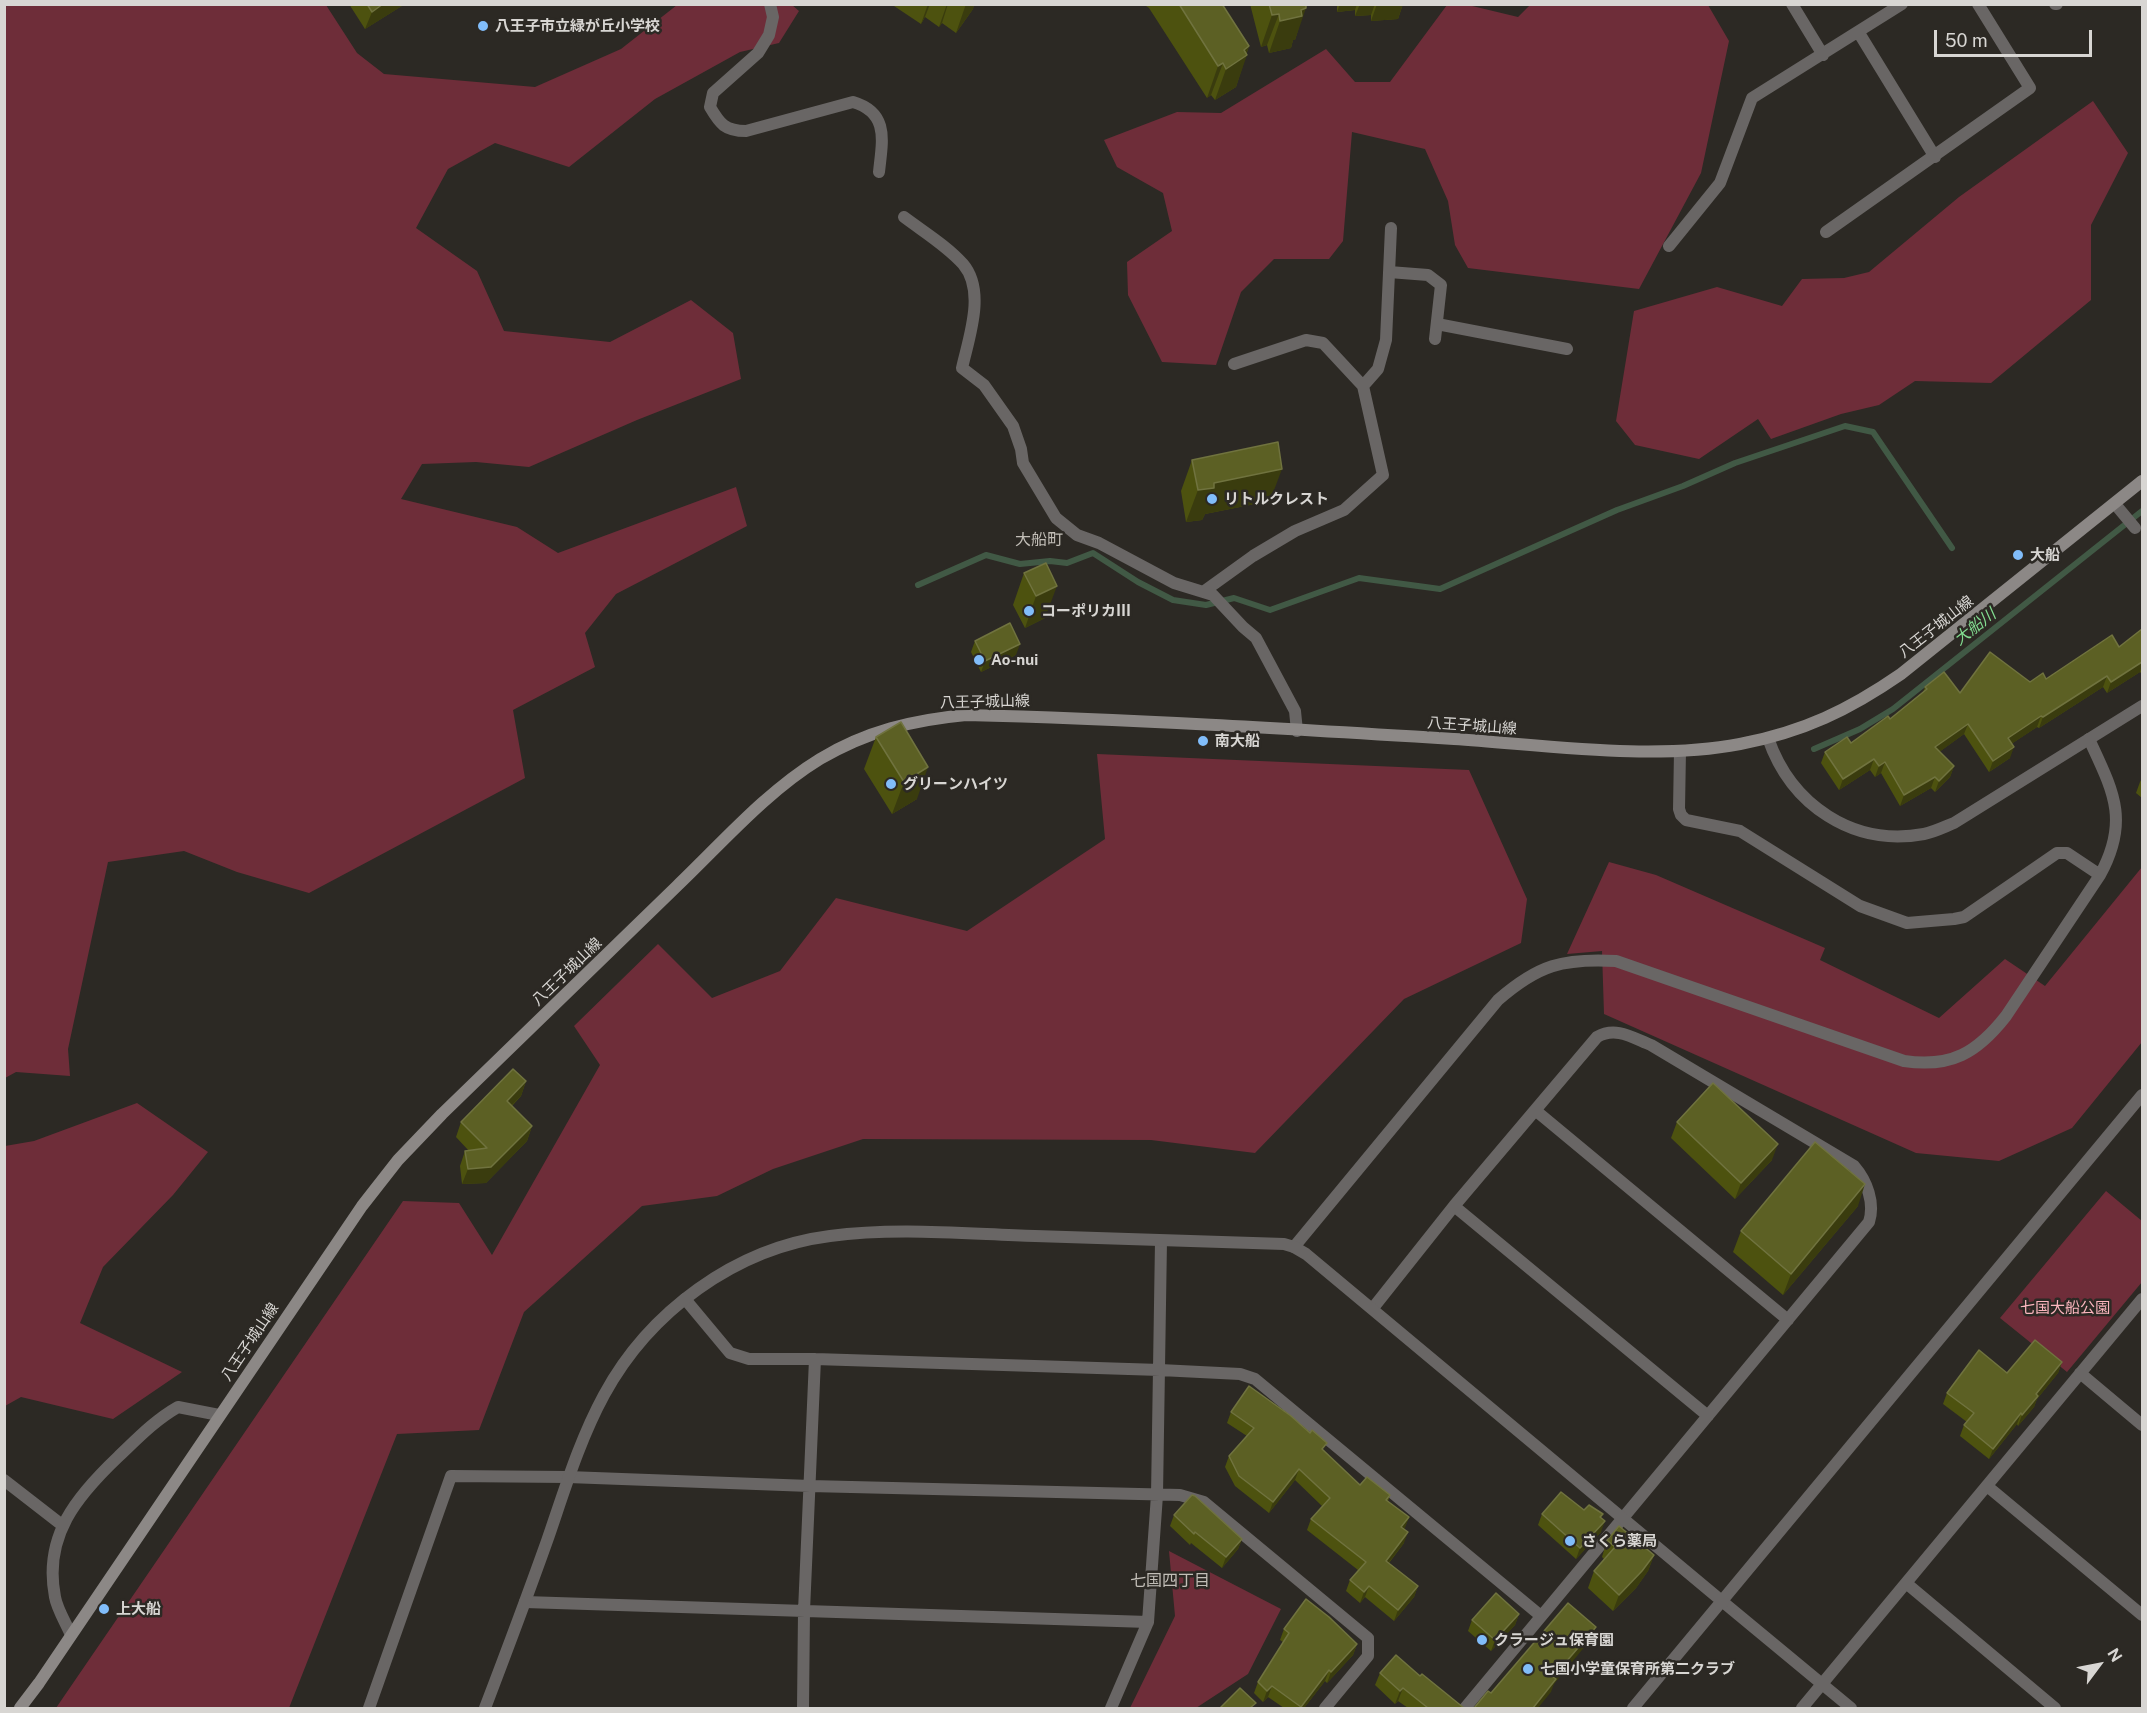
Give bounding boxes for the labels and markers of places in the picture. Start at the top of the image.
place label: 八王子市立緑が丘小学校 [495,17,660,35]
marker: 八王子市立緑が丘小学校 [476,19,490,33]
place label: リトルクレスト [1224,490,1329,508]
marker: リトルクレスト [1205,492,1219,506]
place label: 大船 [2030,546,2060,564]
marker: 大船 [2011,548,2025,562]
place label: コーポリカⅢ [1041,602,1131,620]
marker: コーポリカⅢ [1022,604,1036,618]
place label: Ao-nui [991,651,1038,669]
marker: Ao-nui [972,653,986,667]
place label: 南大船 [1215,732,1260,750]
marker: 南大船 [1196,734,1210,748]
place label: グリーンハイツ [903,775,1008,793]
marker: グリーンハイツ [884,777,898,791]
place label: さくら薬局 [1582,1532,1657,1550]
marker: さくら薬局 [1563,1534,1577,1548]
place label: 上大船 [116,1600,161,1618]
marker: 上大船 [97,1602,111,1616]
place label: クラージュ保育園 [1494,1631,1614,1649]
marker: クラージュ保育園 [1475,1633,1489,1647]
place label: 七国小学童保育所第二クラブ [1540,1660,1735,1678]
marker: 七国小学童保育所第二クラブ [1521,1662,1535,1676]

